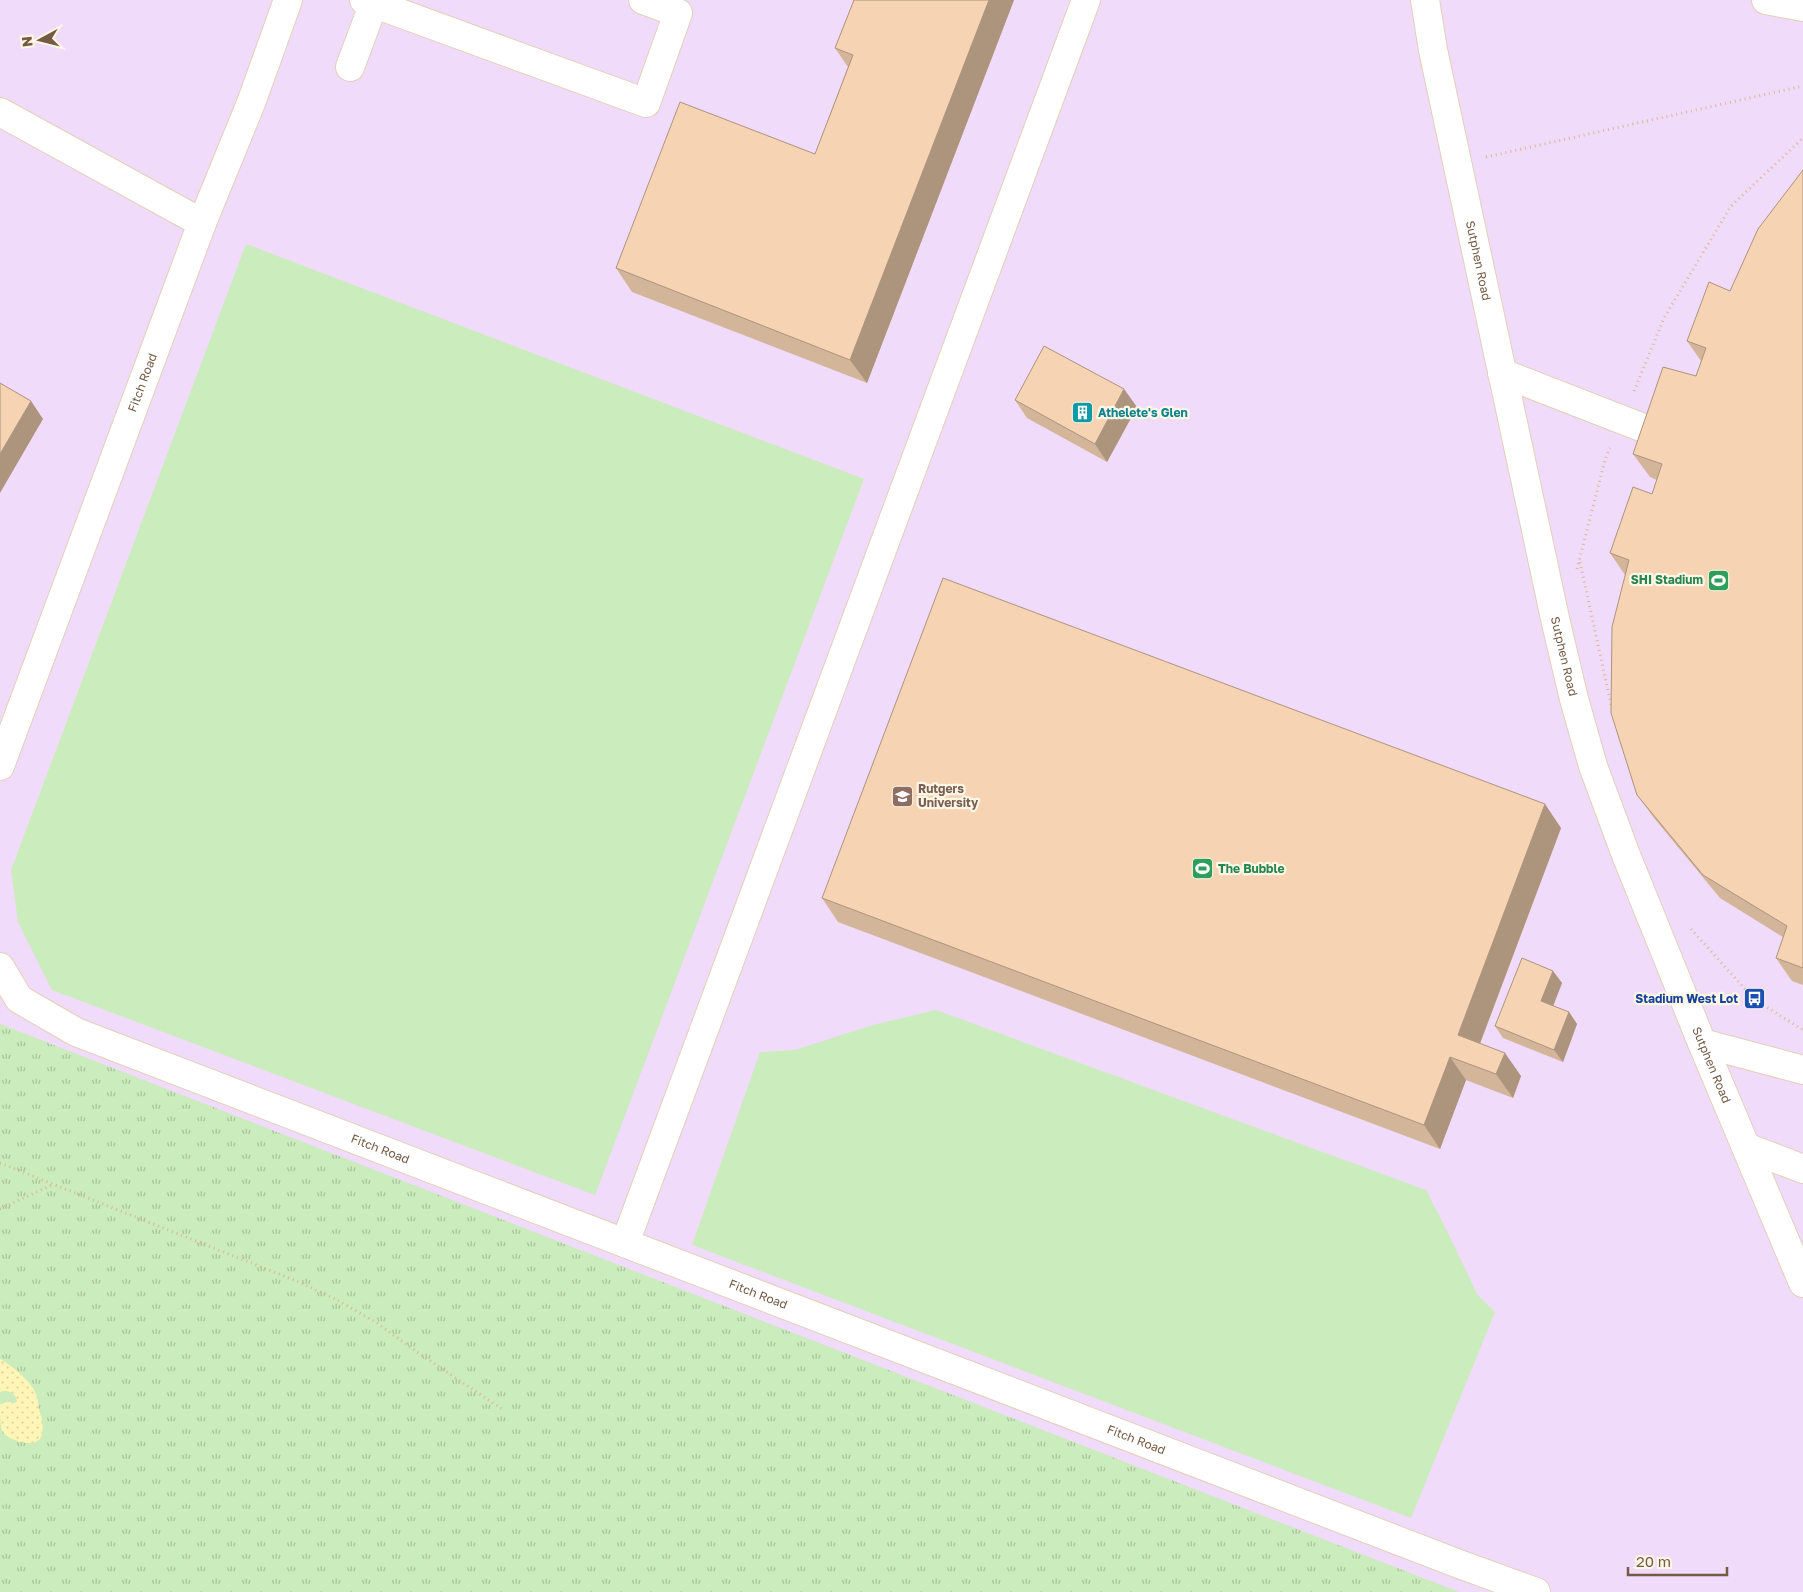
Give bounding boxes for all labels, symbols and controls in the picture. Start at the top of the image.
north arrow [15,15,65,65]
text: N [18,35,36,48]
street label: Sutphen Road [1463,219,1495,302]
street label: Fitch Road [124,351,160,414]
building icon: Athelete's Glen [1070,401,1094,425]
place label: Athelete's Glen [1098,405,1188,420]
sports icon: SHI Stadium [1707,568,1731,592]
place label: SHI Stadium [1631,572,1703,587]
street label: Sutphen Road [1548,615,1581,698]
place label: Rutgers University [918,781,979,810]
school or university icon: Rutgers University [890,784,914,808]
sports icon: The Bubble [1190,857,1214,881]
place label: The Bubble [1218,861,1285,876]
bus stop icon: Stadium West Lot [1742,987,1766,1011]
place label: Stadium West Lot [1635,991,1738,1006]
street label: Sutphen Road [1689,1024,1734,1105]
street label: Fitch Road [349,1130,412,1167]
street label: Fitch Road [727,1276,790,1312]
street label: Fitch Road [1105,1421,1168,1457]
scale bar [1628,1544,1727,1576]
text: 20 m [1636,1552,1671,1570]

